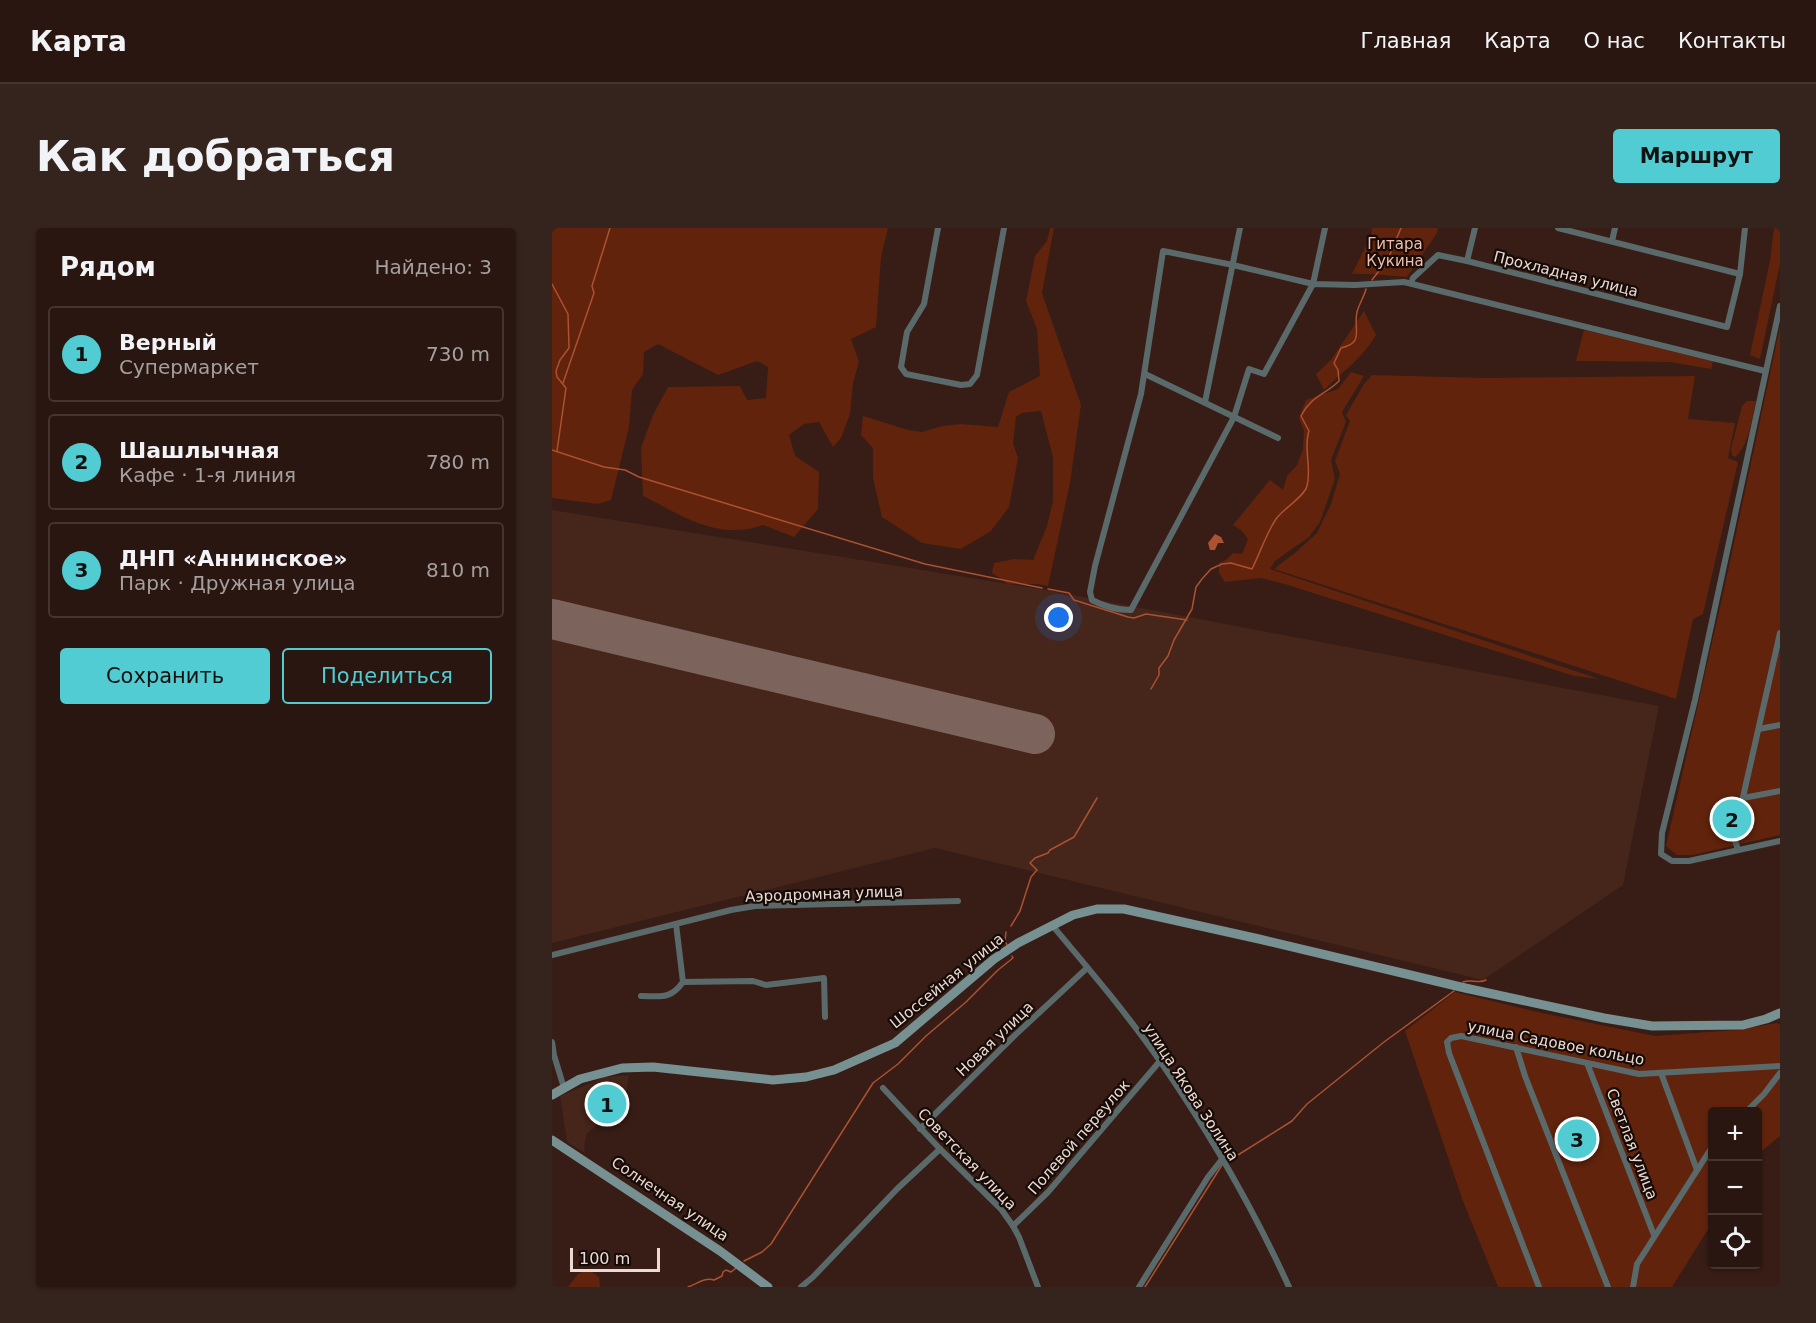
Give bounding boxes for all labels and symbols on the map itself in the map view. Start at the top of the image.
park label: Гитара Кукина [1366,235,1424,270]
street label: Прохладная улица [1492,247,1640,301]
your location [1044,603,1073,632]
pin: 2 [1712,796,1752,842]
street label: Аэродромная улица [745,882,903,906]
street label: Шоссейная улица [887,930,1007,1032]
street label: Новая улица [953,998,1037,1080]
street label: улица Садовое кольцо [1466,1017,1646,1069]
street label: улица Якова Золина [1140,1020,1242,1164]
street label: Полевой переулок [1024,1076,1134,1198]
pin: 1 [588,1082,626,1126]
street label: Светлая улица [1603,1086,1661,1202]
street label: Советская улица [914,1104,1020,1214]
pin: 3 [1558,1116,1596,1162]
street label: Солнечная улица [608,1153,732,1245]
scale bar [570,1245,660,1272]

